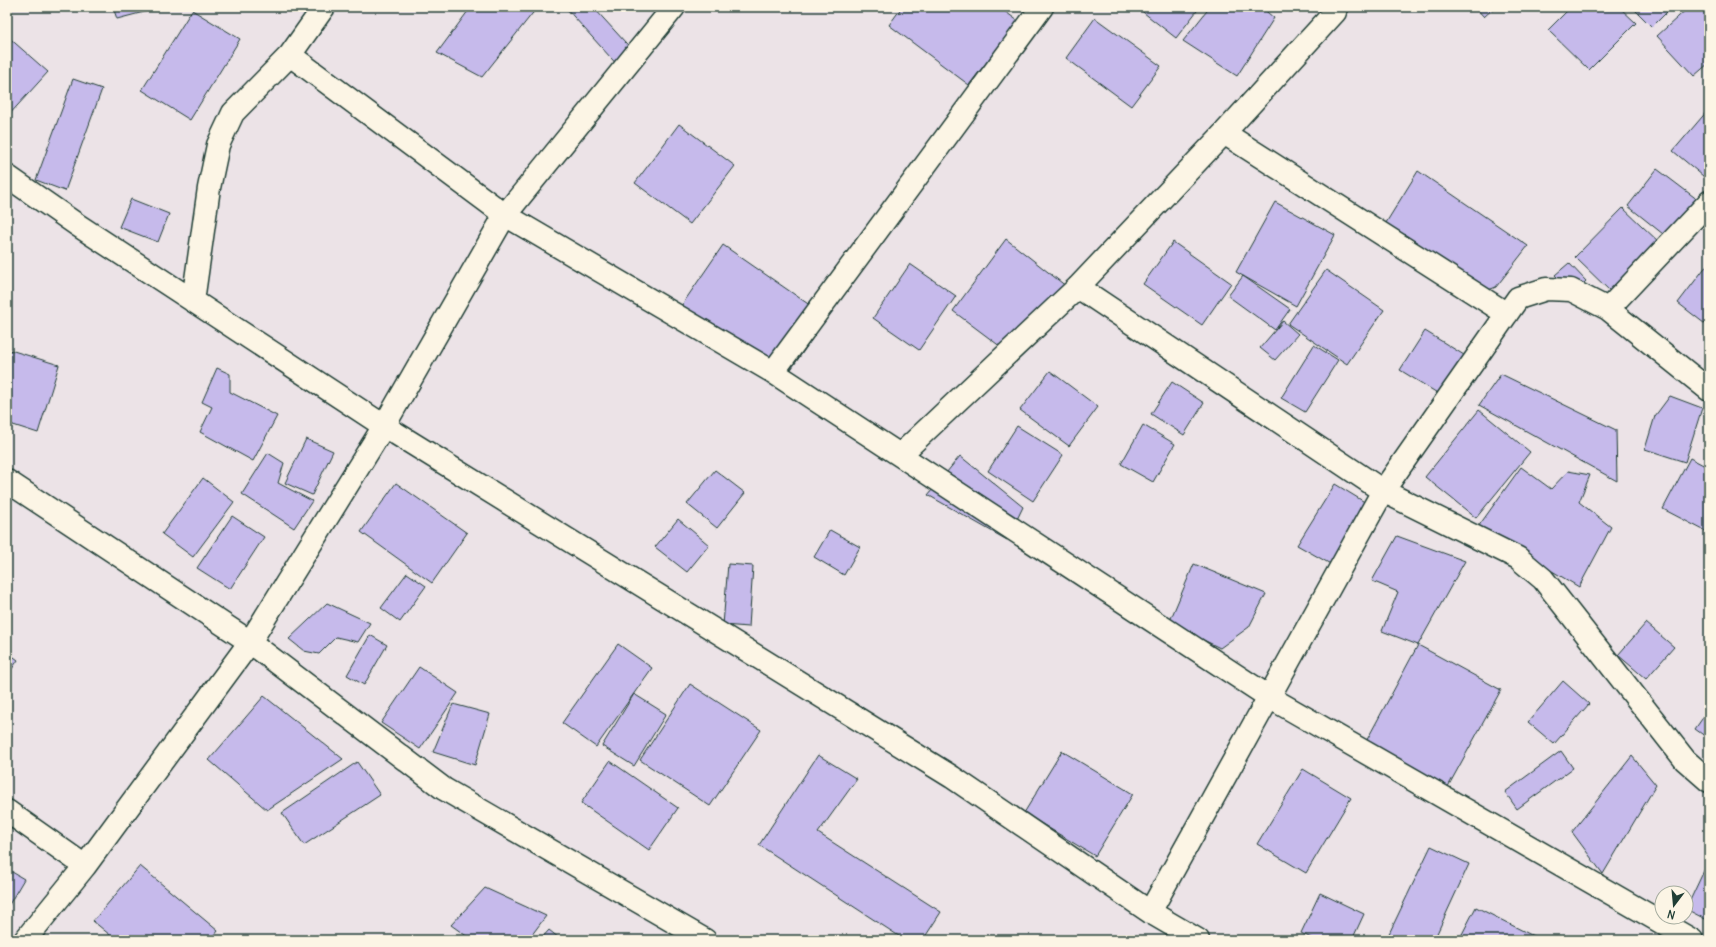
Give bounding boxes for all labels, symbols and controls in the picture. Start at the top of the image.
north arrow [1654,885,1694,925]
text: N [1666,907,1677,922]

